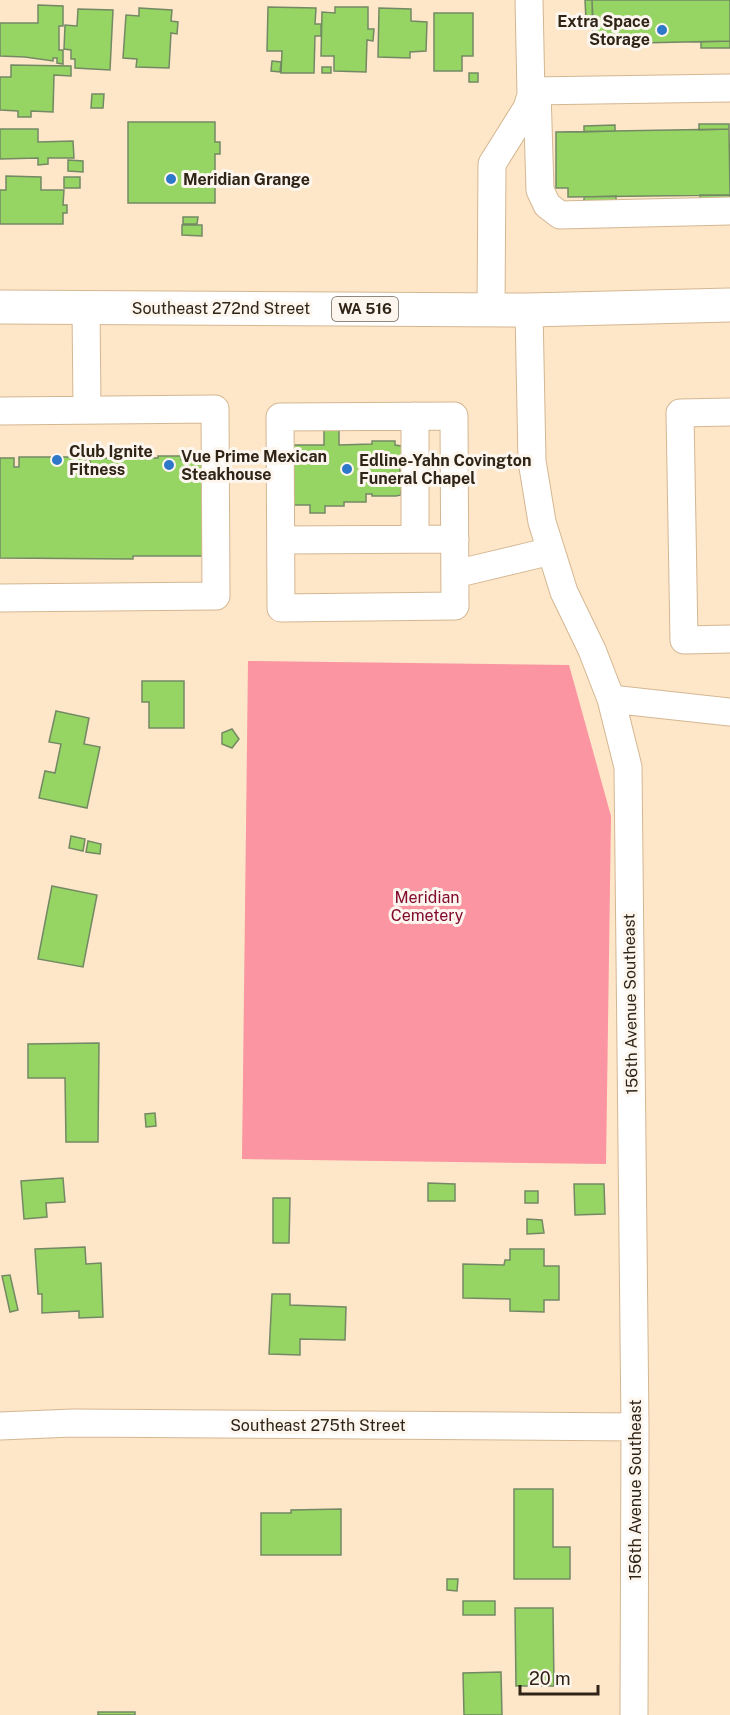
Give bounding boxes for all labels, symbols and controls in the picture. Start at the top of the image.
place label: Extra Space Storage [557,12,650,49]
marker: Extra Space Storage [655,23,669,37]
place label: Meridian Grange [183,170,310,189]
marker: Meridian Grange [164,172,178,186]
road number: WA 516 [332,297,398,321]
street label: Southeast 272nd Street [132,299,310,318]
place label: Club Ignite Fitness [69,442,153,479]
place label: Vue Prime Mexican Steakhouse [181,447,327,484]
place label: Edline-Yahn Covington Funeral Chapel [359,451,531,488]
marker: Club Ignite Fitness [50,453,64,467]
marker: Vue Prime Mexican Steakhouse [162,458,176,472]
marker: Edline-Yahn Covington Funeral Chapel [340,462,354,476]
park label: Meridian Cemetery [391,888,464,925]
street label: 156th Avenue Southeast [619,913,642,1095]
street label: 156th Avenue Southeast [626,1399,645,1581]
street label: Southeast 275th Street [230,1416,406,1435]
scale bar [520,1658,598,1696]
text: 20 m [529,1668,571,1689]

